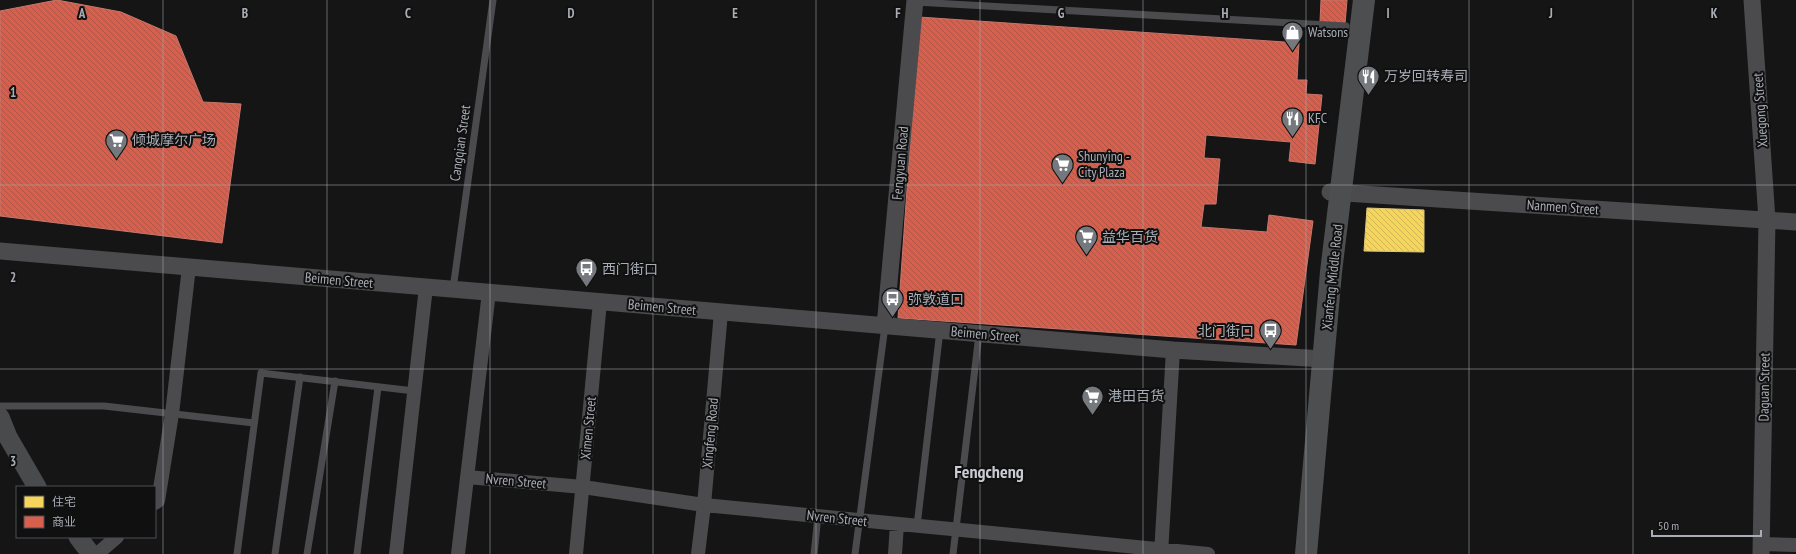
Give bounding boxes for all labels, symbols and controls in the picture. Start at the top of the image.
text: A [78,5,86,22]
text: B [242,5,248,22]
text: C [405,5,411,22]
text: D [568,5,575,22]
text: E [732,5,738,22]
text: F [895,5,901,22]
text: G [1058,5,1065,22]
text: H [1222,5,1229,22]
text: I [1386,5,1390,22]
text: J [1548,5,1553,22]
text: K [1711,5,1718,22]
shop icon: Watsons [1280,19,1306,52]
place label: Watsons [1308,23,1348,41]
restaurant icon: 万岁回转寿司 [1356,63,1382,96]
place label: 万岁回转寿司 [1384,67,1468,85]
street label: Xuegong Street [1748,72,1772,148]
text: 1 [10,84,16,101]
street label: Cangqian Street [446,104,474,182]
restaurant icon: KFC [1279,105,1305,138]
place label: KFC [1308,109,1328,127]
street label: Fengyuan Road [888,126,912,200]
supermarket icon: 倾城摩尔广场 [104,127,130,160]
place label: 倾城摩尔广场 [132,131,216,149]
place label: Shunying - City Plaza [1078,147,1130,181]
supermarket icon: Shunying - City Plaza [1050,151,1076,184]
street label: Nanmen Street [1526,196,1600,219]
street label: Xianfeng Middle Road [1317,223,1347,331]
supermarket icon: 益华百货 [1074,224,1100,257]
place label: 益华百货 [1102,228,1158,246]
bus stop icon: 西门街口 [574,256,600,289]
place label: 西门街口 [602,260,658,278]
street label: Beimen Street [304,268,374,292]
text: 2 [10,269,16,286]
bus stop icon: 弥敦道口 [880,286,906,319]
place label: 弥敦道口 [908,290,964,308]
street label: Beimen Street [627,295,697,319]
bus stop icon: 北门街口 [1257,318,1283,351]
street label: Beimen Street [950,322,1020,346]
place label: 北门街口 [1198,322,1254,340]
street label: Daguan Street [1754,352,1774,422]
supermarket icon: 港田百货 [1080,383,1106,416]
place label: 港田百货 [1108,387,1164,405]
street label: Ximen Street [576,396,600,460]
street label: Xingfeng Road [698,397,722,469]
text: 3 [10,453,16,470]
district label: Fengcheng [954,460,1024,483]
street label: Nvren Street [485,469,547,493]
legend [16,486,156,538]
text: 住宅 [52,494,76,509]
street label: Nvren Street [806,506,868,530]
scale bar [1652,512,1761,538]
text: 商业 [52,514,76,529]
text: 50 m [1658,518,1679,533]

